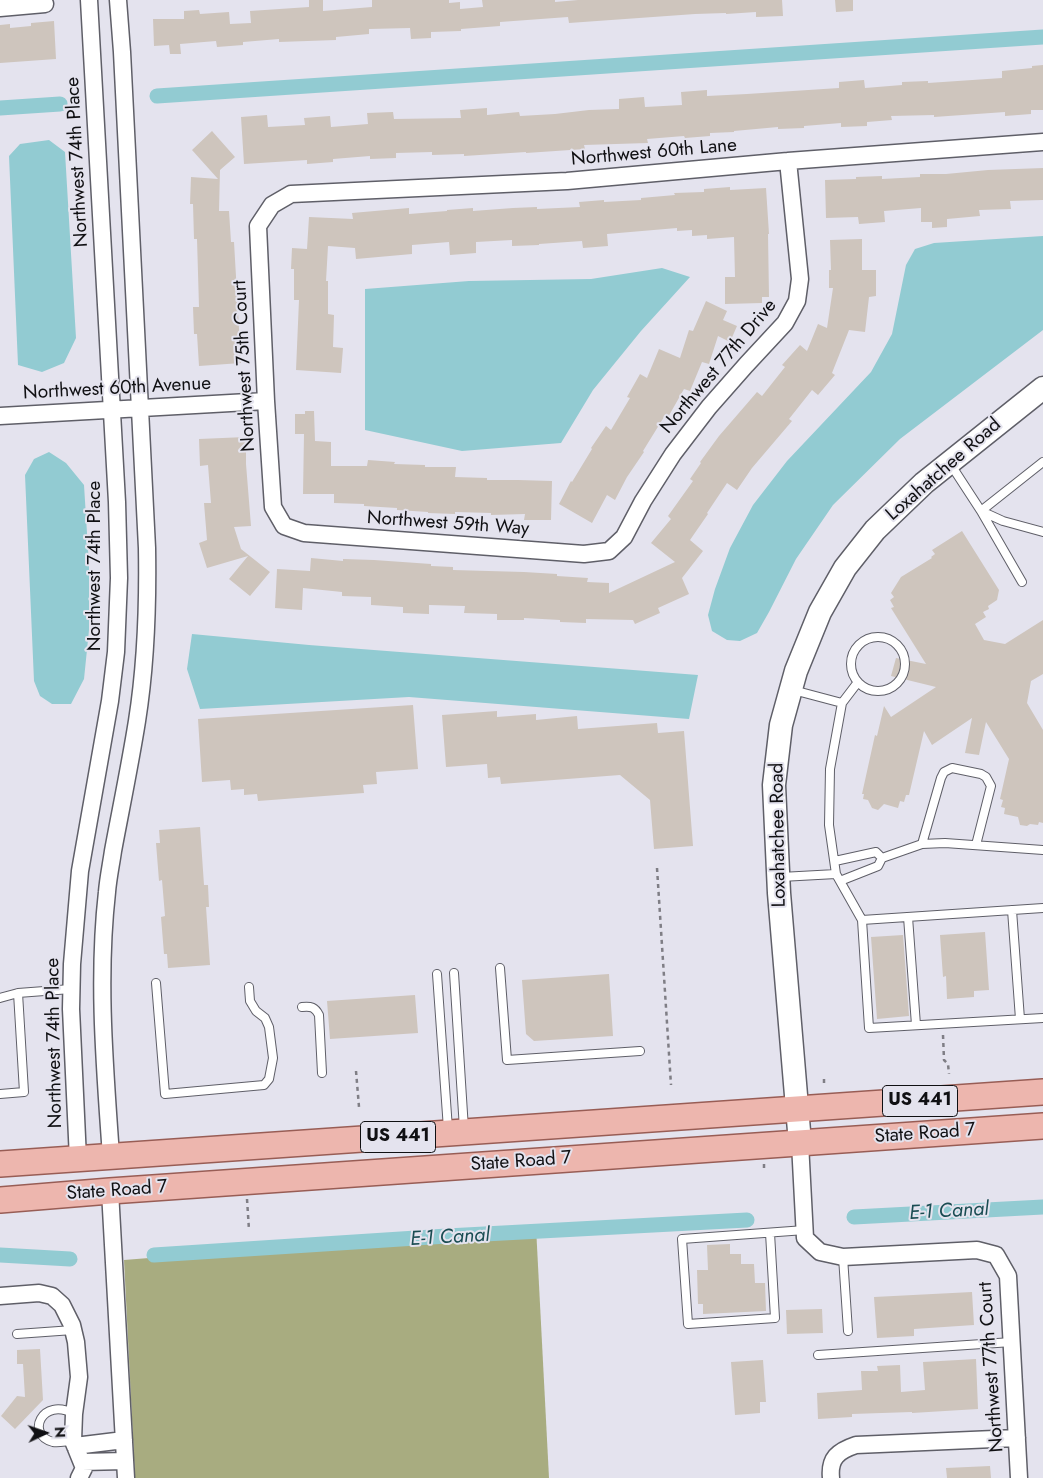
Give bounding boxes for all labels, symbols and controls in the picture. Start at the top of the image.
street label: Northwest 74th Place [62,76,94,248]
street label: Northwest 60th Lane [570,134,738,172]
street label: Northwest 75th Court [229,280,261,452]
street label: Northwest 77th Drive [656,295,782,439]
street label: Northwest 60th Avenue [22,373,212,405]
street label: Loxahatchee Road [882,414,1006,526]
street label: Northwest 74th Place [84,481,106,651]
street label: Northwest 59th Way [366,507,530,541]
street label: Loxahatchee Road [766,762,792,908]
street label: Northwest 74th Place [42,958,68,1128]
road number: US 441 [882,1086,958,1116]
street label: State Road 7 [874,1119,976,1149]
road number: US 441 [360,1122,436,1152]
street label: State Road 7 [470,1147,572,1177]
street label: State Road 7 [66,1176,168,1206]
water label: E-1 Canal [909,1198,989,1226]
water label: E-1 Canal [410,1224,490,1252]
street label: Northwest 77th Court [975,1281,1009,1453]
north arrow [20,1408,70,1458]
text: N [50,1426,70,1438]

